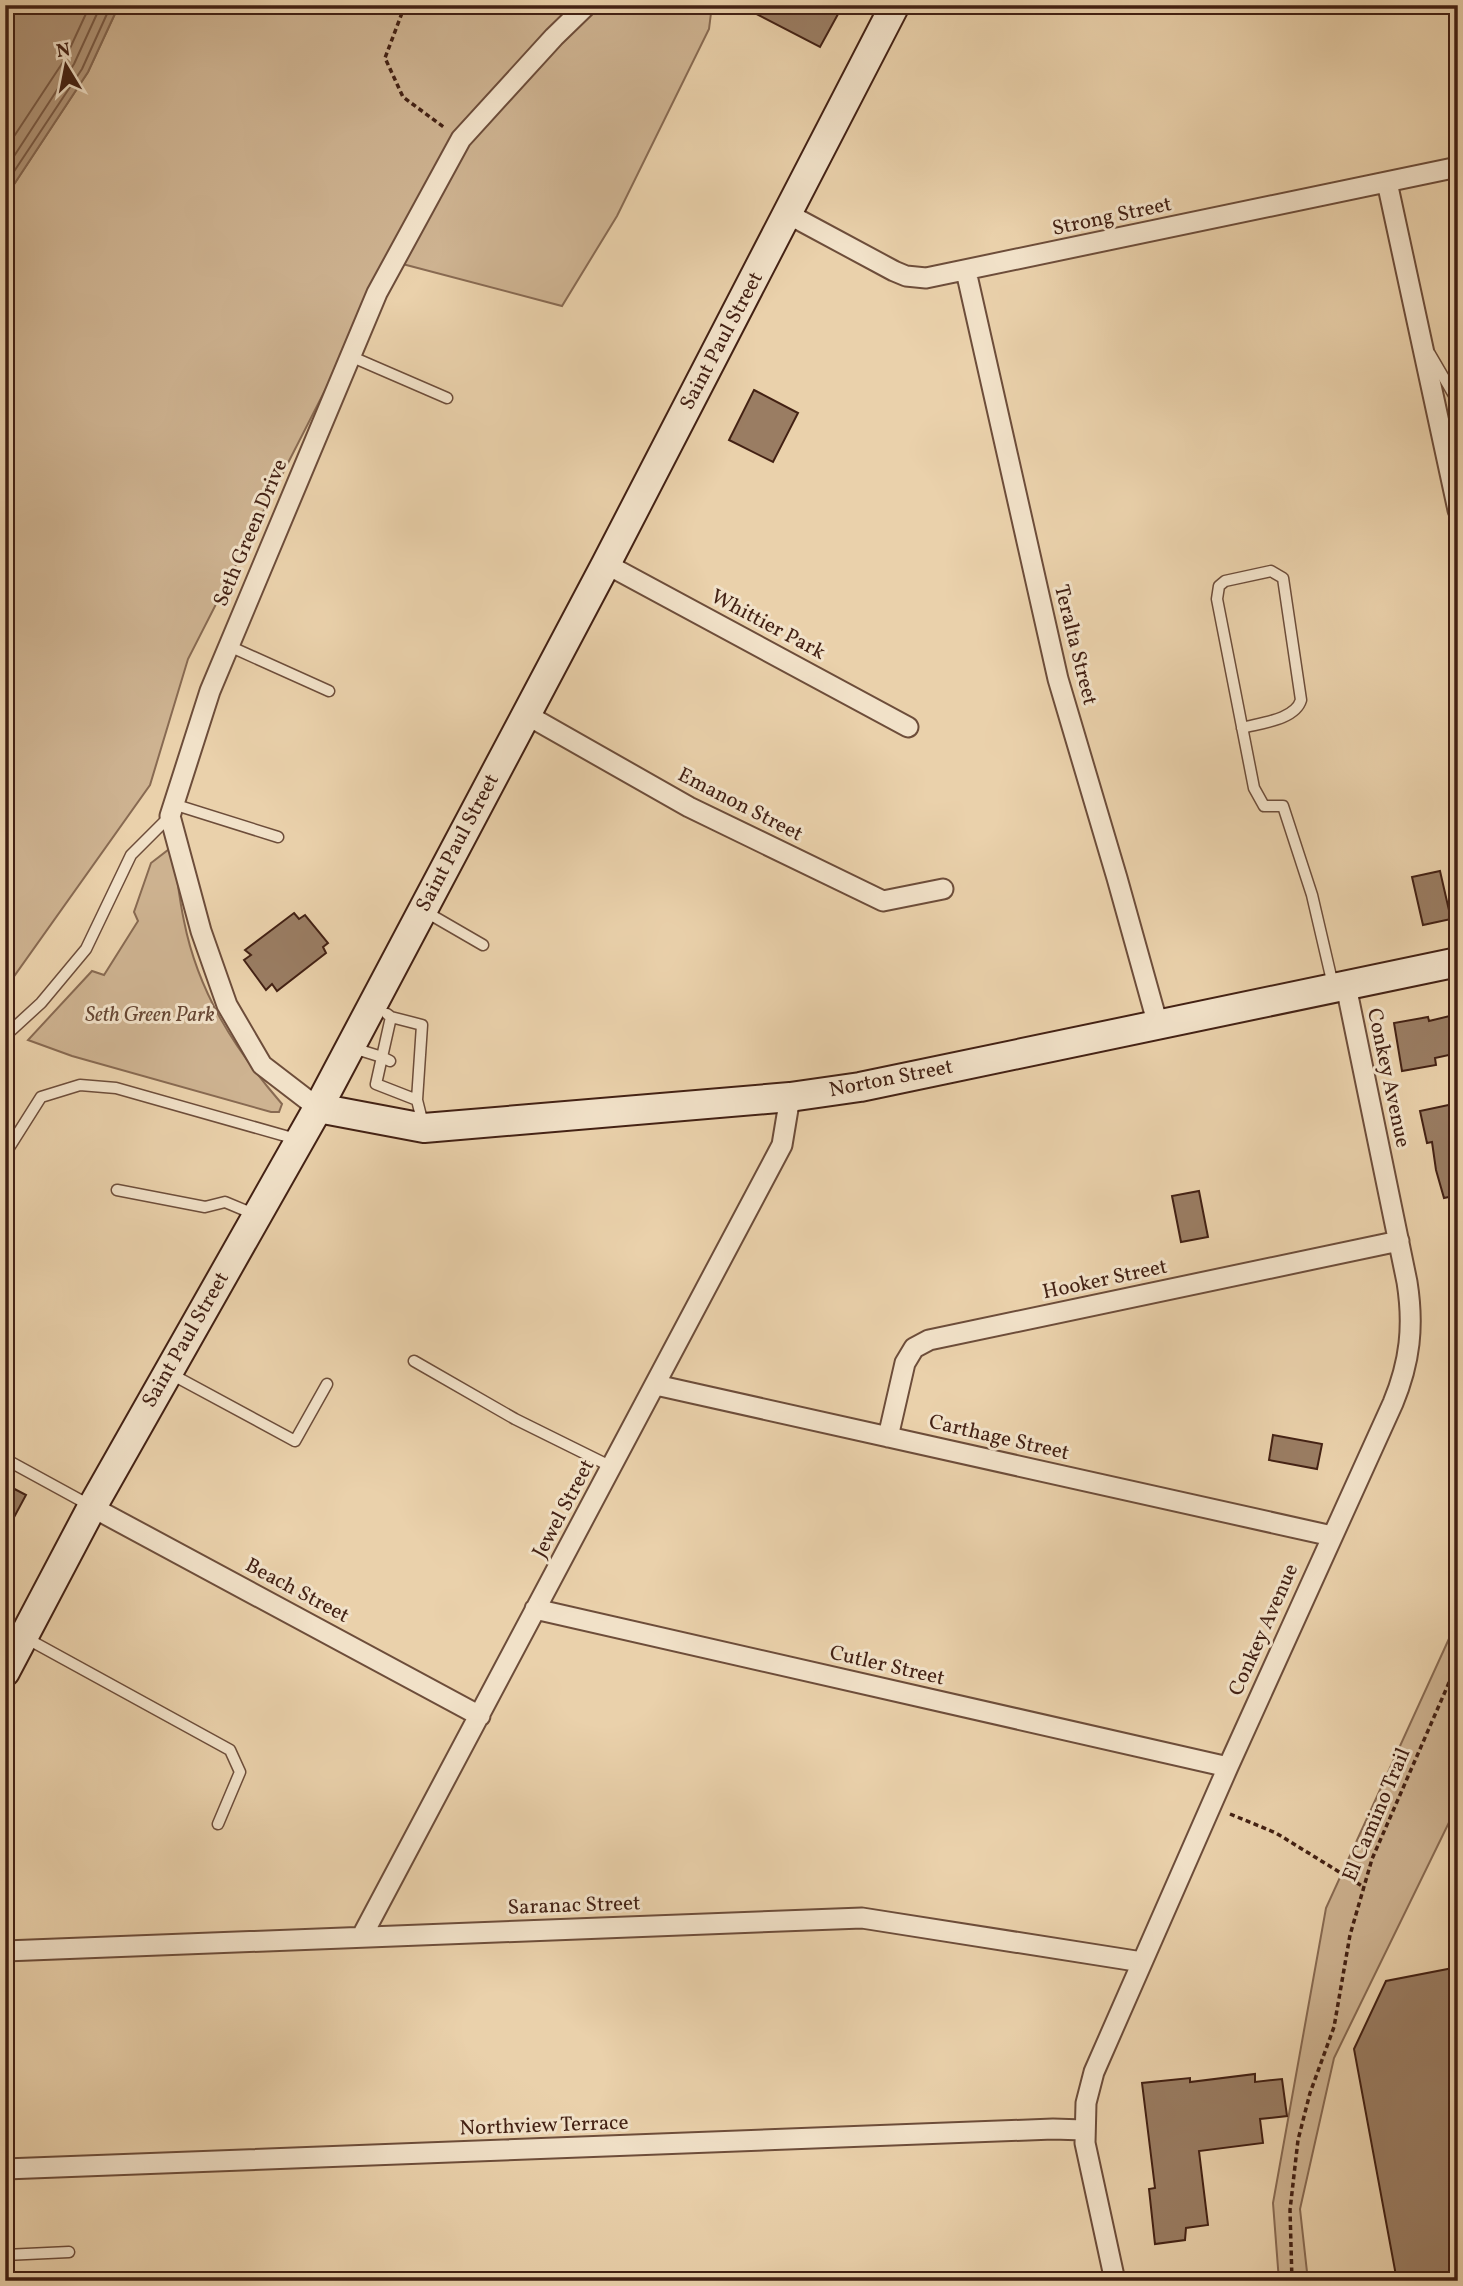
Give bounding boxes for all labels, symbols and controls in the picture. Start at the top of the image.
north arrow [32,32,102,102]
text: N [54,37,73,65]
street label: Strong Street [1050,190,1174,244]
street label: Saint Paul Street [673,267,771,415]
street label: Seth Green Drive [207,455,295,611]
street label: Teralta Street [1046,582,1104,708]
street label: Whittier Park [705,583,831,668]
street label: Emanon Street [672,761,808,849]
street label: Saint Paul Street [409,769,507,917]
park label: Seth Green Park [85,1001,215,1030]
street label: Conkey Avenue [1359,1006,1417,1150]
street label: Norton Street [827,1053,955,1105]
street label: Hooker Street [1040,1253,1170,1307]
street label: Saint Paul Street [135,1267,237,1413]
street label: Carthage Street [926,1408,1072,1468]
street label: Jewel Street [526,1454,602,1564]
street label: Beach Street [240,1551,354,1631]
street label: Conkey Avenue [1222,1559,1306,1701]
street label: Cutler Street [827,1639,947,1693]
street label: El Camino Trail [1336,1744,1418,1886]
street label: Saranac Street [507,1889,641,1923]
street label: Northview Terrace [459,2109,629,2143]

